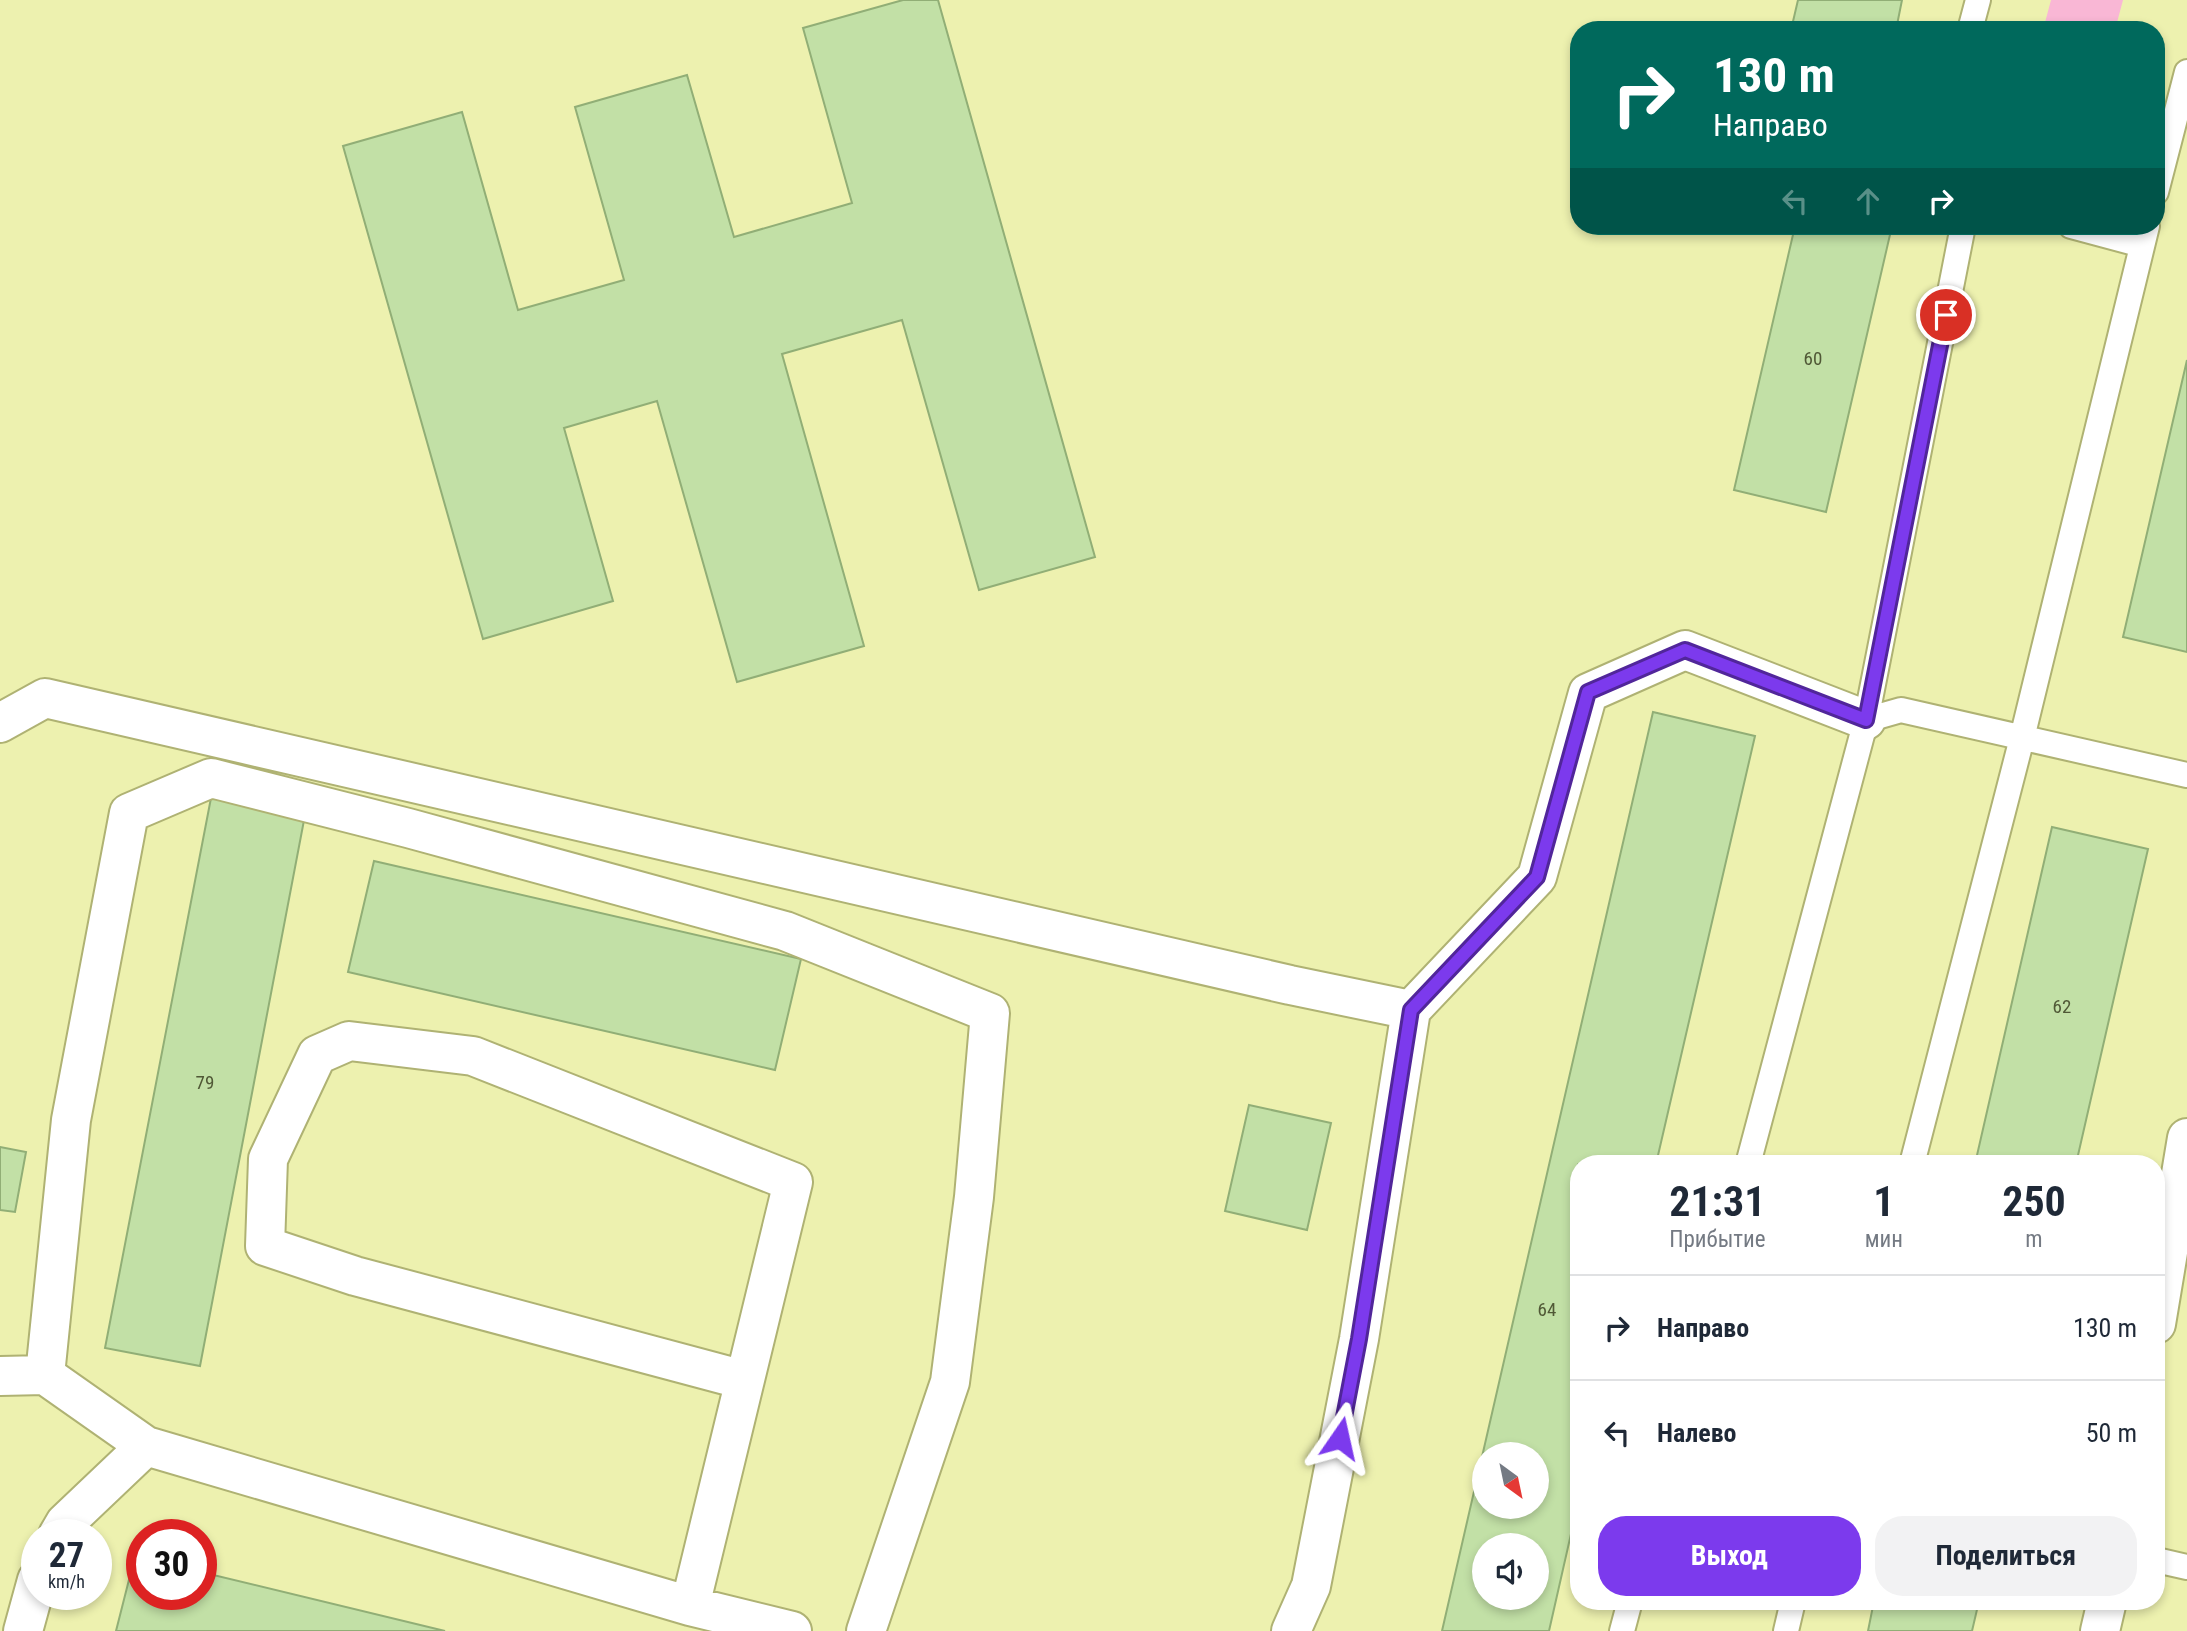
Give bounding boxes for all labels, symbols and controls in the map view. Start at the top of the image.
text: 130 m [1713,47,1835,104]
icon: right [1598,49,1689,140]
text: Направо [1713,106,1828,144]
icon: left [1776,182,1814,220]
icon: ahead [1849,182,1887,220]
icon: right [1922,182,1960,220]
pin [1916,285,1976,345]
icon: arrive [1927,296,1965,334]
house number: 60 [1804,347,1822,370]
house number: 62 [2053,995,2071,1018]
house number: 79 [196,1071,214,1094]
text: 21:31 [1669,1177,1766,1226]
text: 1 [1873,1177,1894,1226]
text: 250 [2002,1177,2066,1226]
text: Прибытие [1669,1226,1766,1253]
text: мин [1865,1226,1903,1253]
text: m [2025,1226,2043,1253]
house number: 64 [1538,1298,1556,1321]
icon: right [1598,1309,1636,1347]
text: Направо [1657,1313,1749,1343]
text: 130 m [2073,1313,2137,1343]
position arrow [1303,1401,1377,1475]
icon: left [1598,1414,1636,1452]
text: Налево [1657,1418,1737,1448]
text: 50 m [2086,1418,2137,1448]
north arrow [1472,1442,1549,1519]
map controls [1472,1442,1549,1610]
button: Выход [1598,1516,1861,1596]
button: Поделиться [1875,1516,2137,1596]
speed limit sign: 30 [126,1519,217,1610]
button: sound [1472,1533,1549,1610]
text: 27 [49,1535,84,1576]
text: km/h [48,1571,85,1592]

